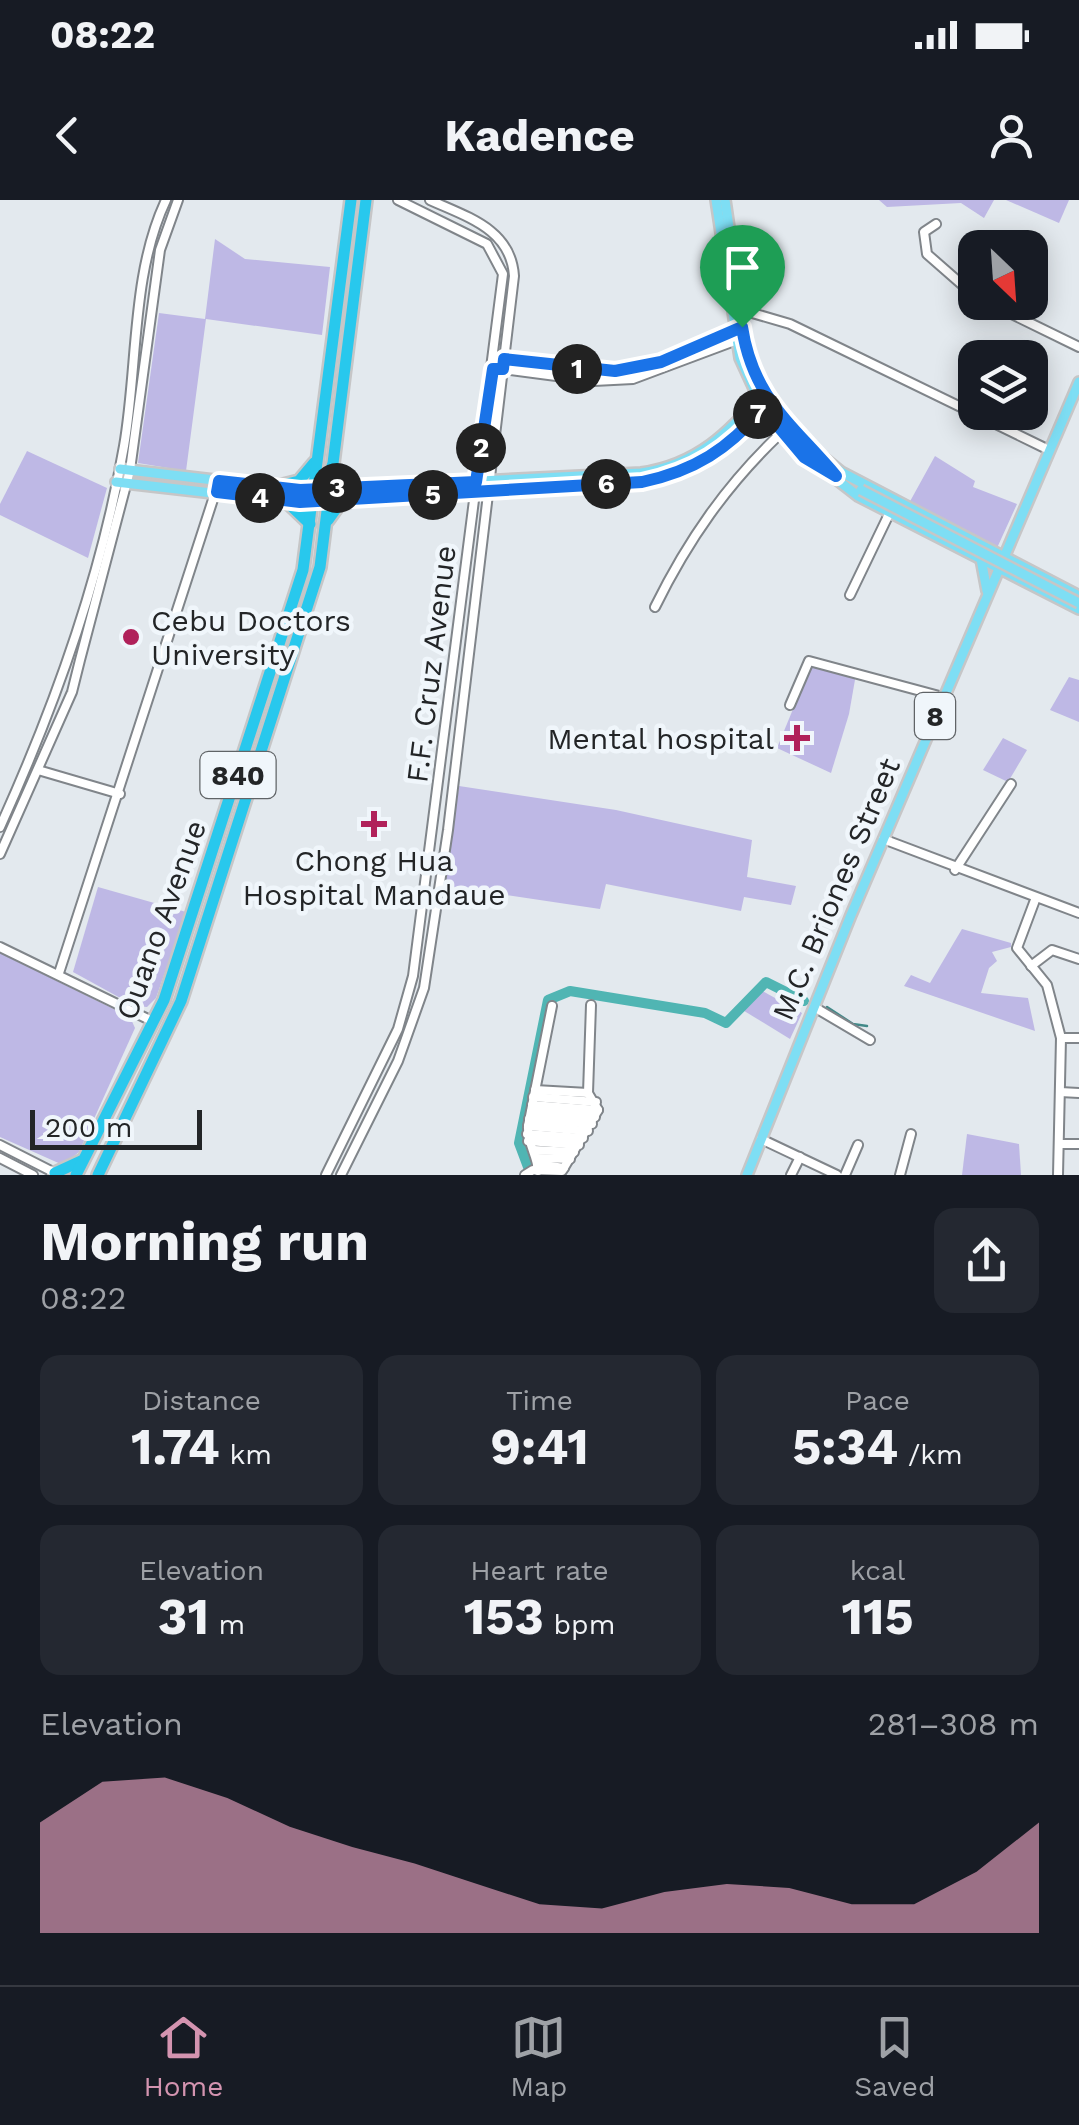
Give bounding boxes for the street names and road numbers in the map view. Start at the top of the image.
street label: F.F. Cruz Avenue [399,544,463,784]
road number: 8 [915,693,955,739]
road number: 840 [200,752,276,798]
street label: M.C. Briones Street [765,752,907,1025]
street label: Ouano Avenue [109,816,213,1024]

